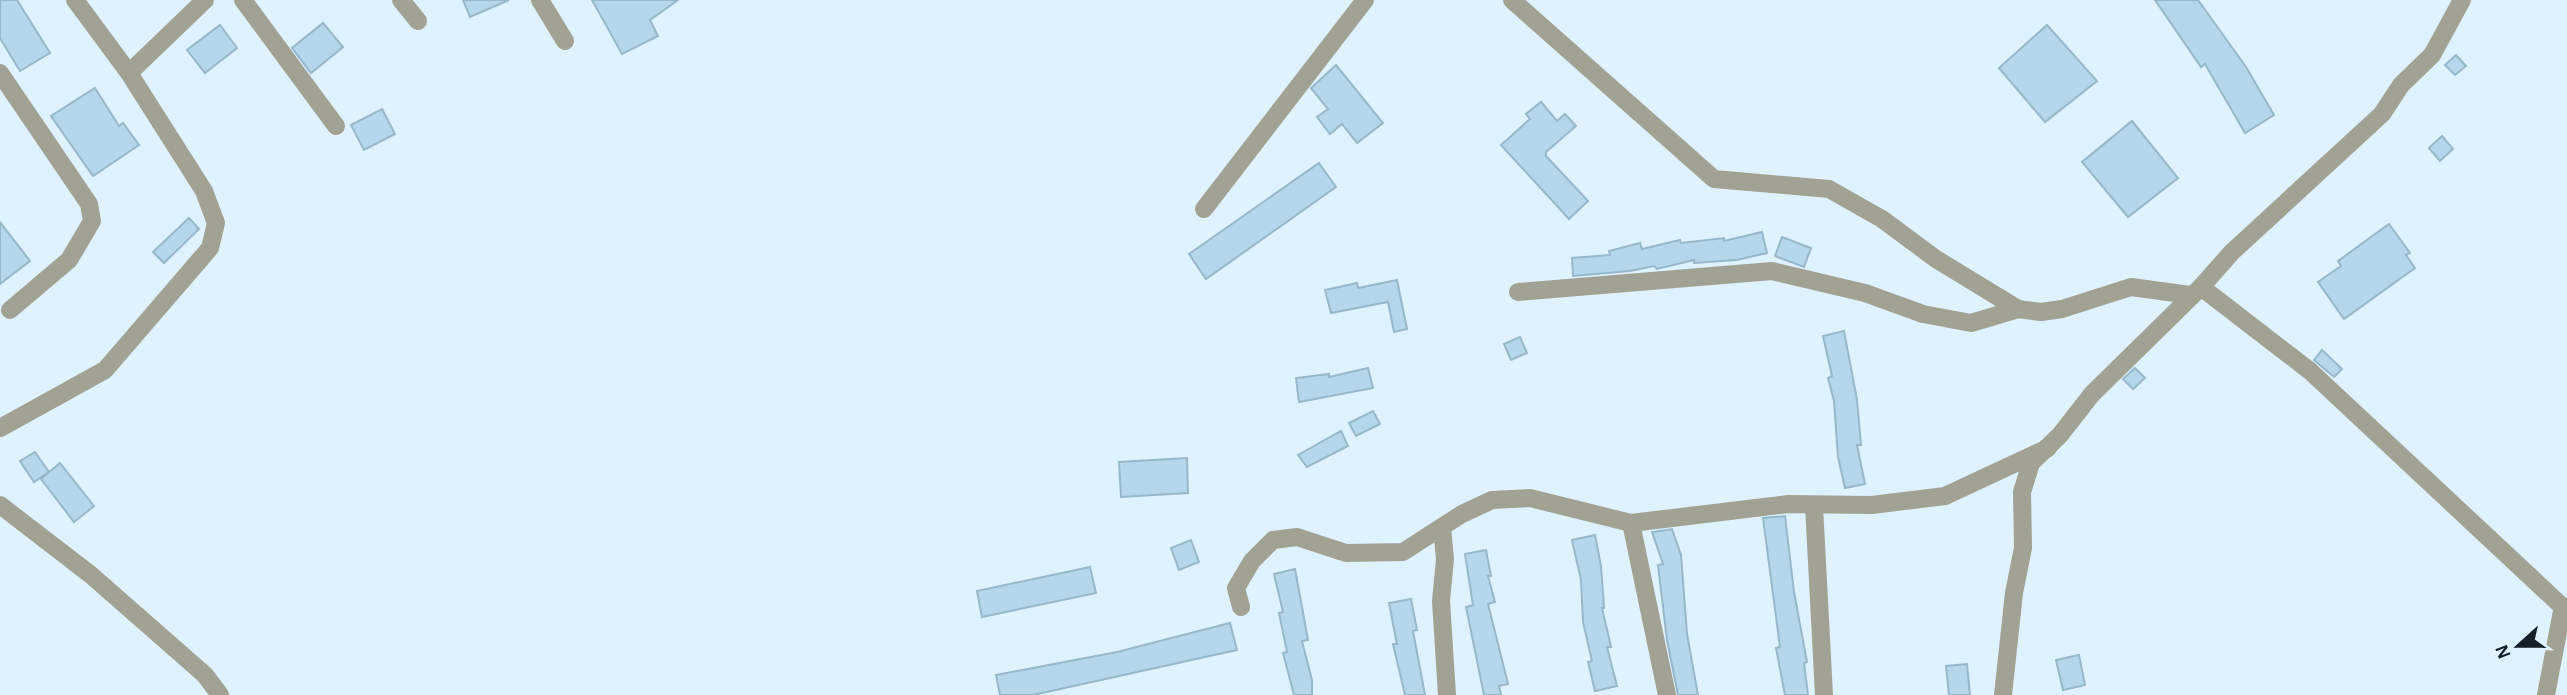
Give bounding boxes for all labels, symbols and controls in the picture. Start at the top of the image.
north arrow [2483,611,2553,681]
text: N [2492,642,2515,661]

